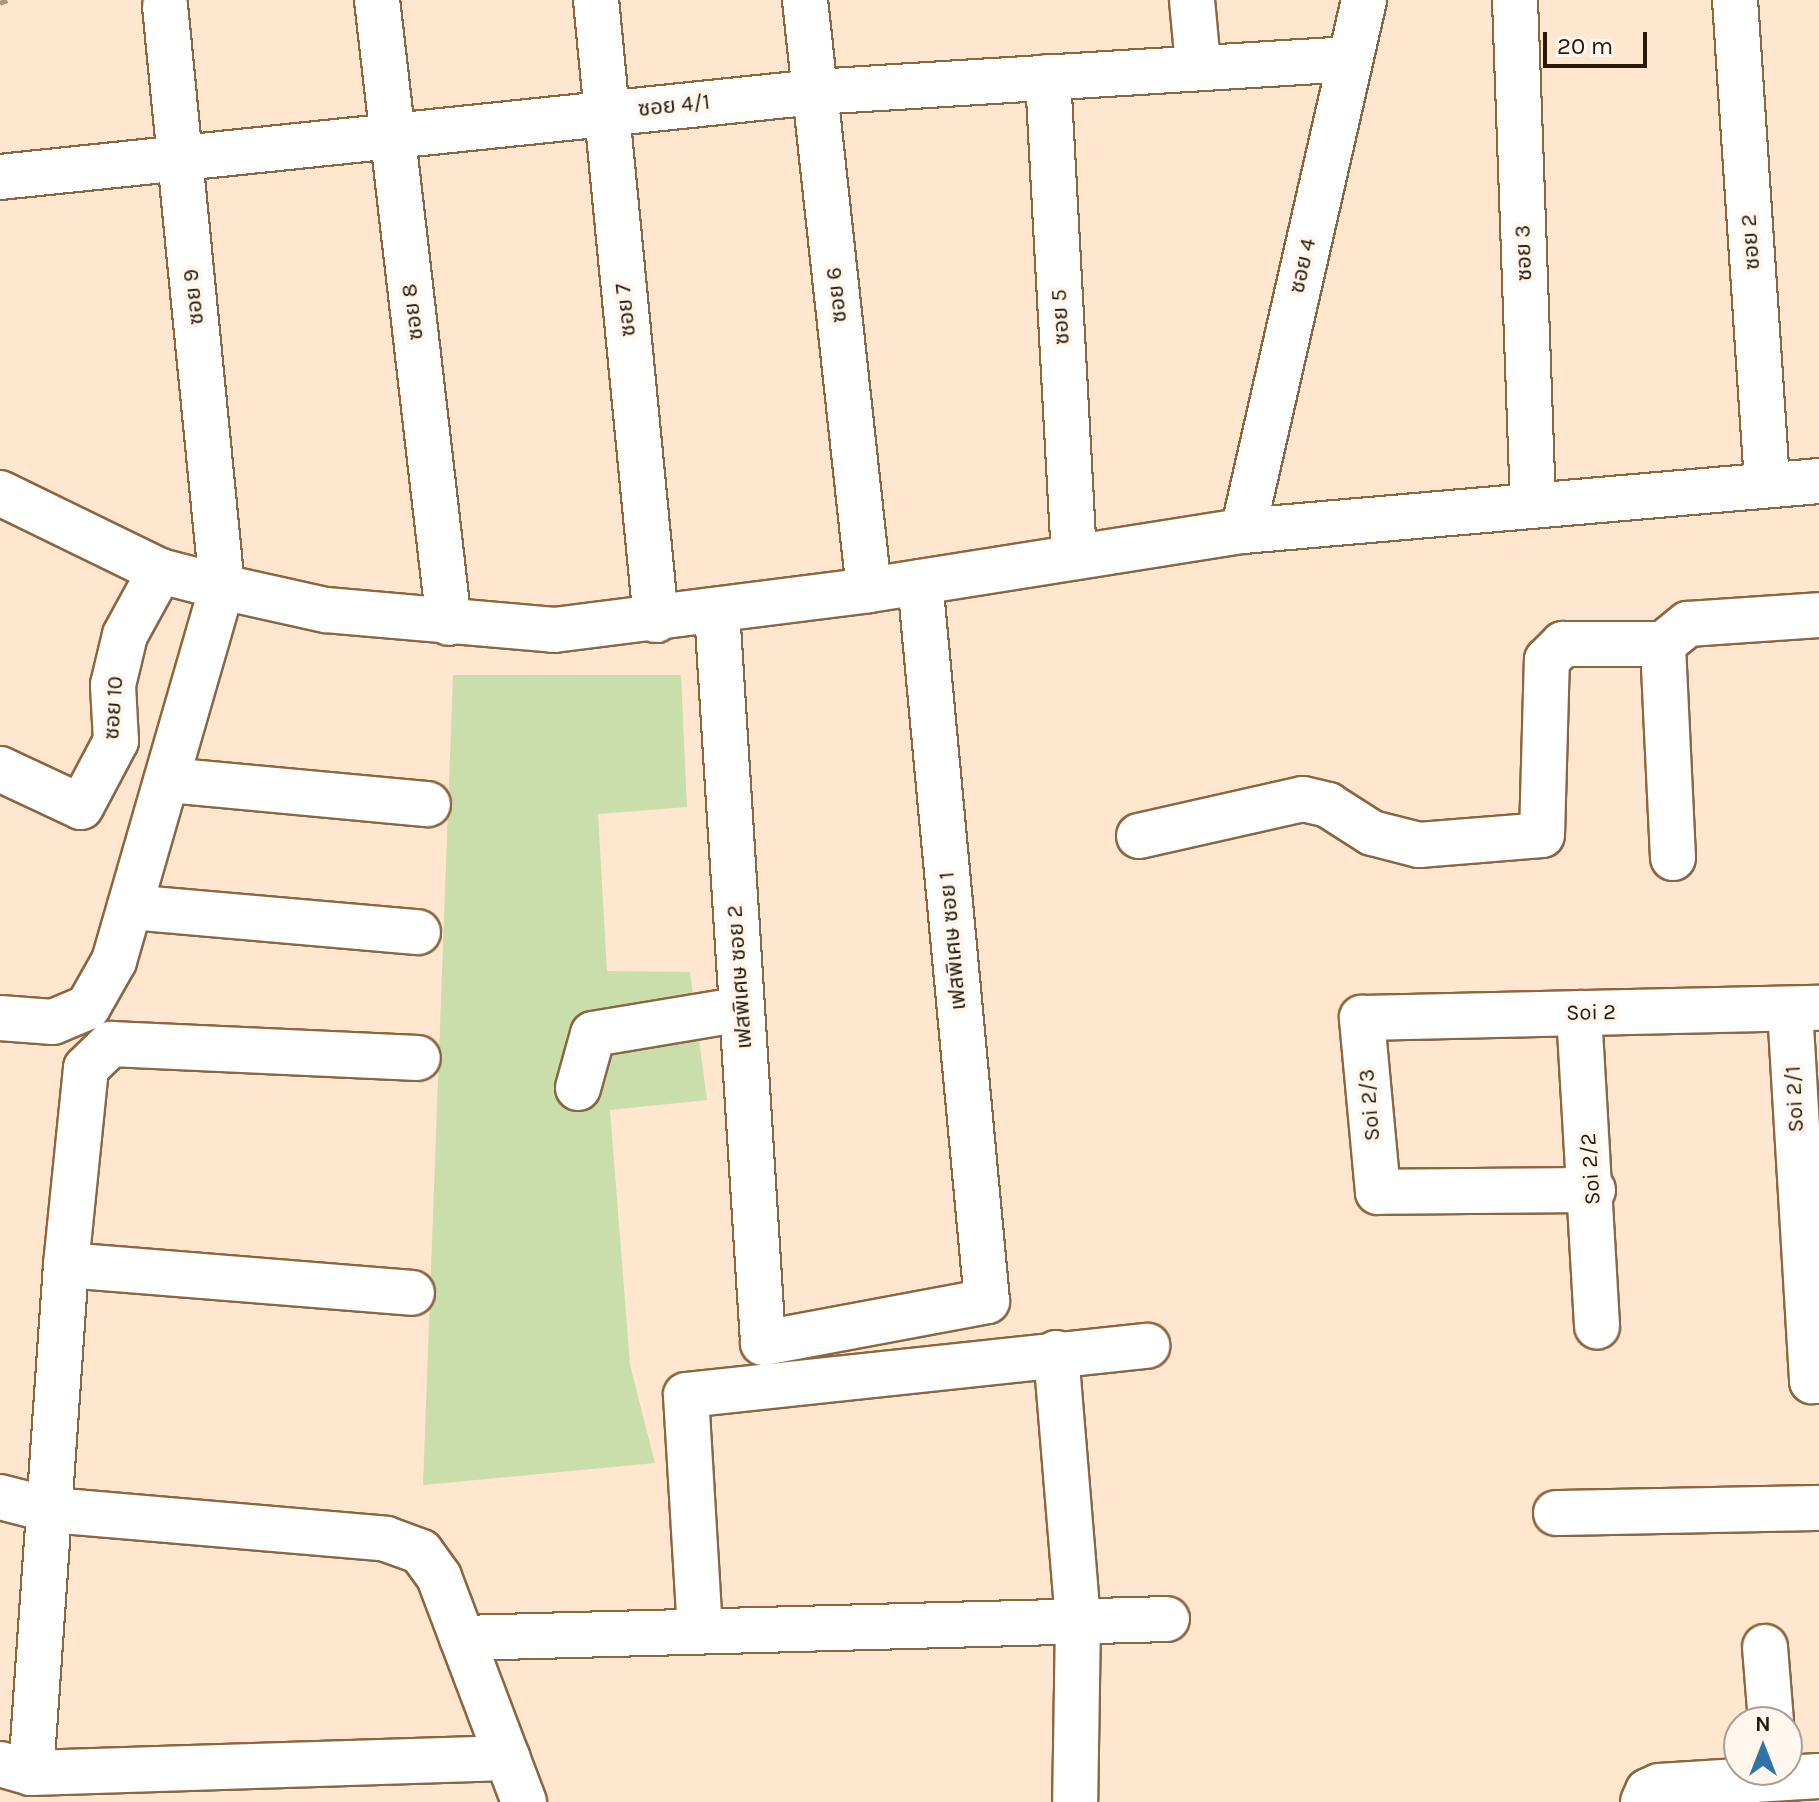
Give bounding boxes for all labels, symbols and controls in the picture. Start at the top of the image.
scale bar [1547,16,1651,66]
text: 20 m [1557,32,1613,60]
street label: ซอย 4/1 [637,89,711,123]
street label: ซอย 2 [1736,213,1766,271]
street label: ซอย 3 [1510,224,1538,282]
street label: ซอย 4 [1284,236,1322,296]
street label: ซอย 6 [821,266,853,324]
street label: ซอย 9 [178,268,210,326]
street label: ซอย 8 [396,282,430,342]
street label: ซอย 7 [610,282,642,338]
street label: ซอย 5 [1046,289,1076,345]
street label: ซอย 10 [99,675,129,741]
street label: เฟสพิเศษ ซอย 1 [934,871,972,1011]
street label: เฟสพิเศษ ซอย 2 [722,904,758,1050]
street label: Soi 2 [1566,999,1616,1027]
street label: Soi 2/1 [1780,1065,1810,1133]
street label: Soi 2/3 [1354,1068,1386,1142]
street label: Soi 2/2 [1575,1132,1607,1206]
north arrow [1723,1706,1803,1786]
text: N [1755,1711,1771,1737]

